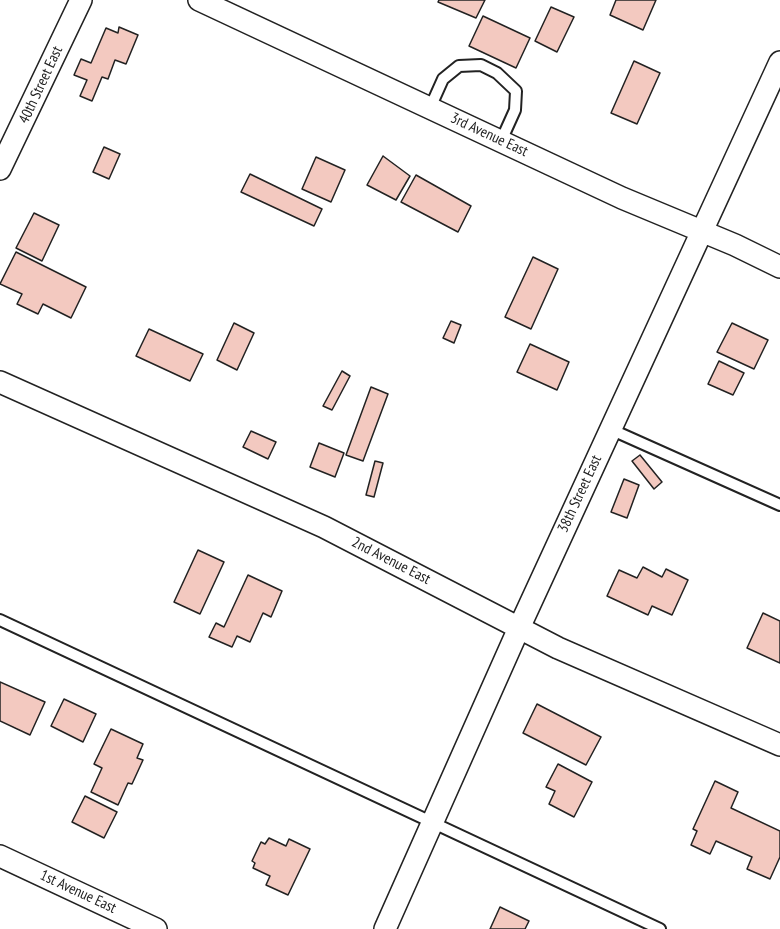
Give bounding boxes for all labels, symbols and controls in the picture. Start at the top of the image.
street label: 40th Street East [15,43,67,127]
street label: 3rd Avenue East [447,109,531,161]
street label: 38th Street East [554,452,606,536]
street label: 2nd Avenue East [349,534,433,588]
street label: 1st Avenue East [37,867,119,917]

